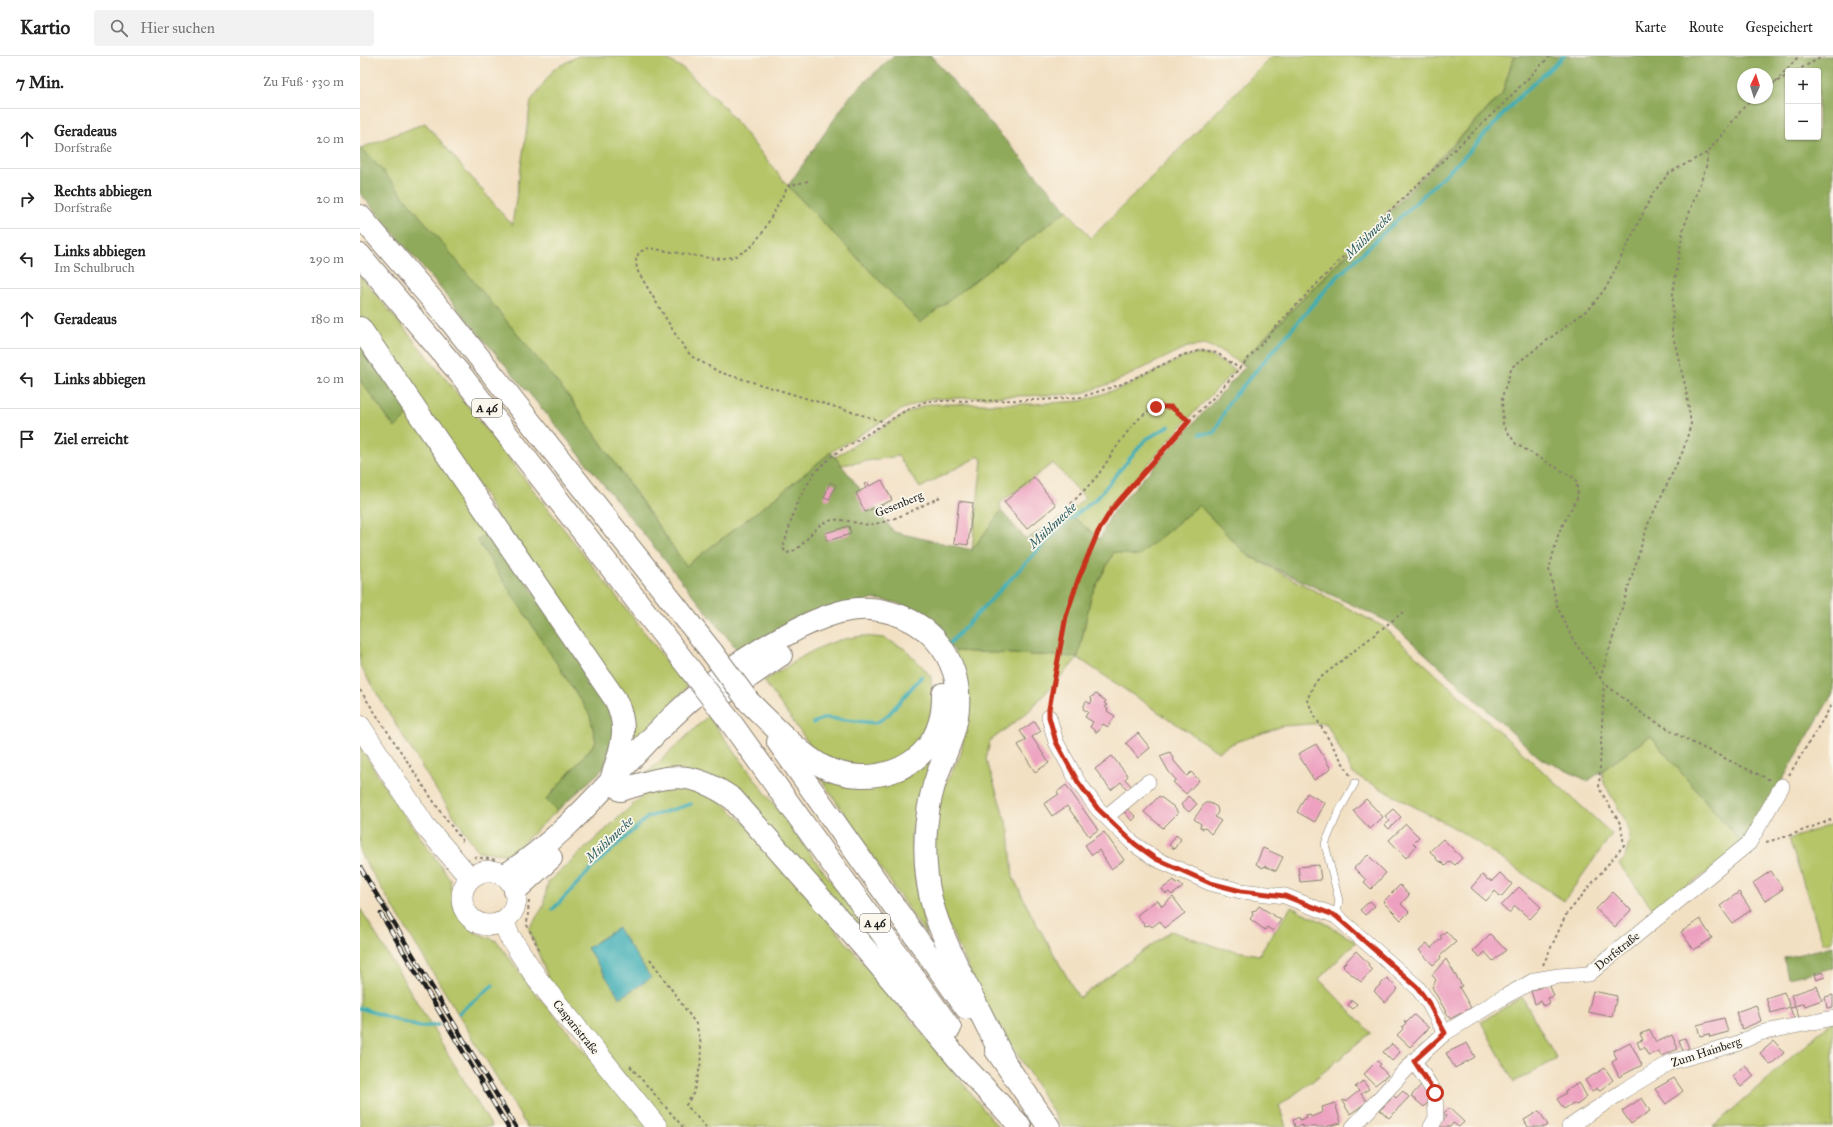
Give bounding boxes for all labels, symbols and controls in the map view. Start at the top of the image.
search box [94,10,374,46]
text: Kartio [20,16,70,39]
icon: search [108,17,130,39]
text: Hier suchen [140,19,215,37]
text: Karte [1634,19,1666,36]
text: Route [1688,19,1724,36]
text: Gespeichert [1746,19,1813,36]
north arrow [1737,68,1773,104]
map controls [1785,68,1821,140]
button: + [1785,68,1821,104]
text: 7 Min. [16,72,64,93]
text: Zu Fuß · 530 m [263,74,344,90]
button: − [1785,104,1821,140]
text: Geradeaus [54,122,117,140]
icon: ahead [16,128,38,150]
text: 20 m [316,131,344,147]
text: Dorfstraße [54,140,112,156]
text: Rechts abbiegen [54,182,152,200]
icon: right [16,188,38,210]
text: 20 m [316,191,344,207]
text: Dorfstraße [54,200,112,216]
water label: Mühlmecke [1340,208,1397,264]
text: Links abbiegen [54,242,146,260]
icon: left [16,248,38,270]
text: 290 m [309,251,344,267]
text: Im Schulbruch [54,260,135,276]
icon: ahead [16,308,38,330]
text: Geradeaus [54,310,117,328]
text: 180 m [311,311,344,327]
icon: left [16,368,38,390]
text: Links abbiegen [54,370,146,388]
text: 20 m [316,371,344,387]
route end [1147,398,1165,416]
road number: A 46 [472,399,502,417]
icon: arrive [16,428,38,450]
text: Ziel erreicht [54,430,129,448]
street label: Gesenberg [873,488,926,521]
water label: Mühlmecke [1024,499,1081,553]
water label: Mühlmecke [581,813,638,867]
road number: A 46 [860,914,890,932]
street label: Dorfstraße [1592,929,1642,973]
street label: Casparistraße [550,997,602,1057]
street label: Zum Hainberg [1669,1034,1743,1071]
route start [1426,1084,1444,1102]

